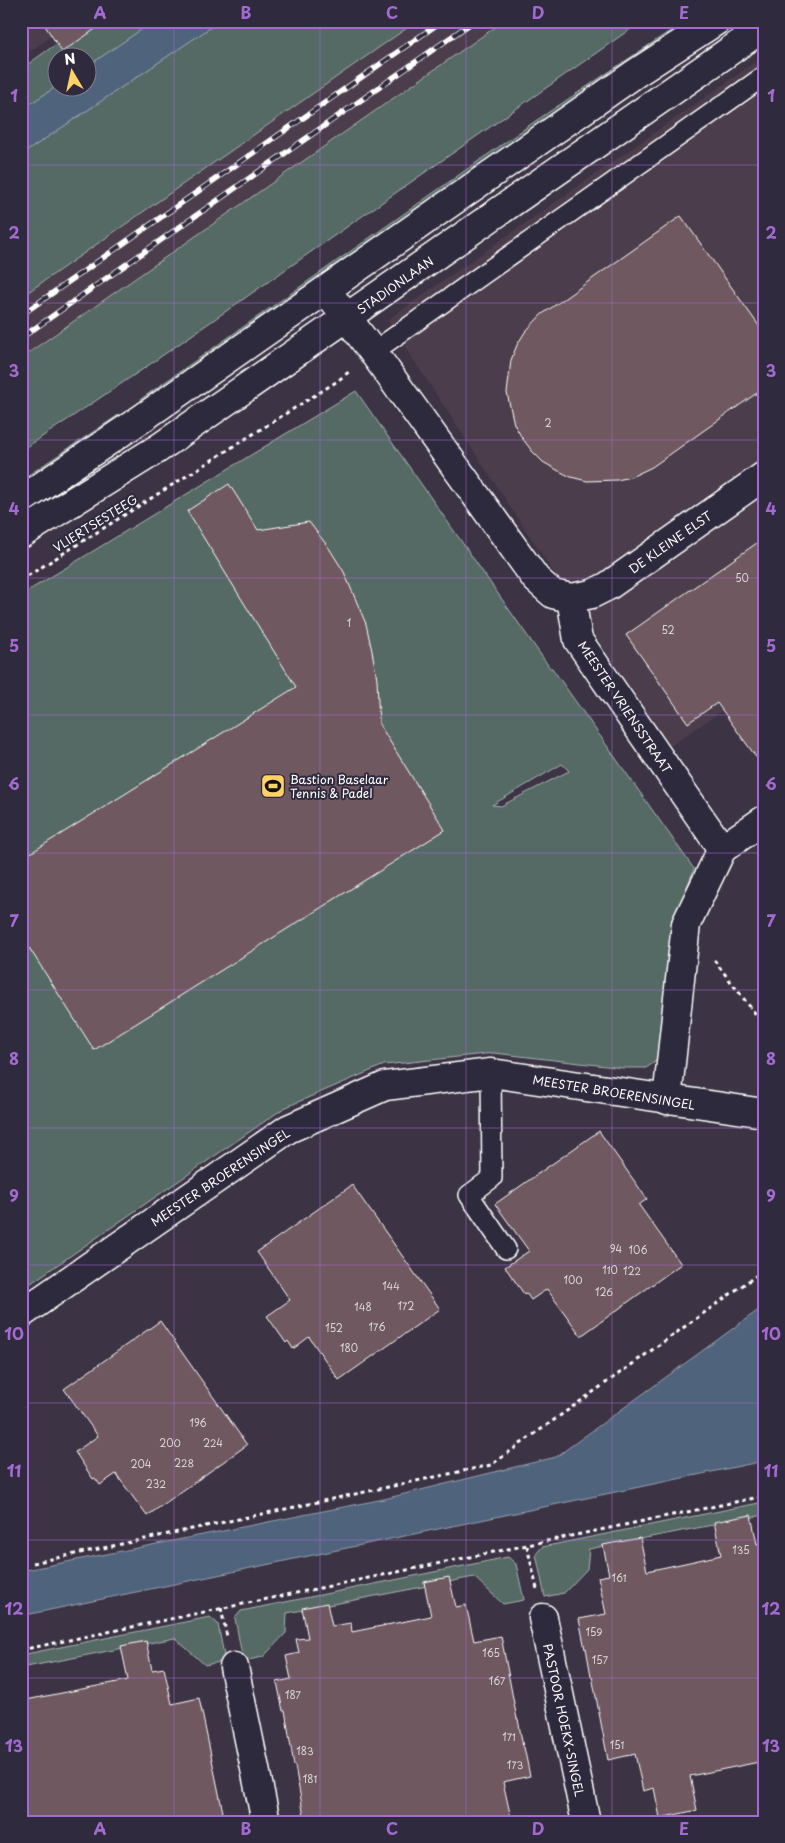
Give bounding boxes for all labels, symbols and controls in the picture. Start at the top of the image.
text: A [94,0,107,24]
text: B [241,0,252,24]
text: C [386,0,398,24]
text: D [532,0,544,24]
text: E [679,0,689,24]
text: N [63,47,77,70]
north arrow [48,48,98,98]
text: 1 [10,83,18,107]
text: 1 [767,83,775,107]
text: 2 [8,220,20,244]
text: 2 [765,220,777,244]
street label: STADIONLAAN [353,252,437,318]
text: 3 [9,358,19,382]
text: 3 [766,358,776,382]
house number: 2 [544,415,552,430]
street label: VLIERTSESTEEG [49,490,141,556]
text: 4 [9,496,20,520]
text: 4 [766,496,777,520]
street label: DE KLEINE ELST [625,506,716,577]
house number: 50 [735,570,749,585]
house number: 1 [347,615,351,630]
house number: 52 [661,622,675,637]
text: 5 [9,633,19,657]
text: 5 [766,633,776,657]
street label: MEESTER VRIENSSTRAAT [574,637,677,777]
place label: Bastion Baselaar Tennis & Padel [290,770,389,802]
text: 6 [8,771,20,795]
text: 6 [765,771,777,795]
sports icon: Bastion Baselaar Tennis & Padel [260,773,286,799]
text: 7 [9,908,19,932]
text: 7 [766,908,776,932]
text: 8 [9,1046,19,1070]
text: 8 [766,1046,776,1070]
street label: MEESTER BROERENSINGEL [531,1070,697,1114]
street label: MEESTER BROERENSINGEL [147,1123,293,1230]
text: 9 [9,1183,19,1207]
text: 9 [766,1183,776,1207]
house number: 94 [610,1241,623,1256]
house number: 106 [629,1242,647,1257]
house number: 110 [602,1262,618,1277]
house number: 122 [623,1263,641,1278]
house number: 100 [563,1272,583,1287]
house number: 144 [382,1278,400,1293]
house number: 126 [595,1284,613,1299]
house number: 172 [398,1298,414,1313]
house number: 148 [354,1299,372,1314]
house number: 176 [369,1319,385,1334]
house number: 152 [325,1320,343,1335]
text: 10 [4,1321,24,1345]
text: 10 [761,1321,781,1345]
house number: 180 [340,1340,358,1355]
house number: 196 [189,1415,207,1430]
house number: 200 [159,1435,181,1450]
house number: 224 [203,1435,223,1450]
house number: 228 [174,1455,194,1470]
house number: 204 [131,1456,152,1471]
text: 11 [7,1458,21,1482]
text: 11 [764,1458,778,1482]
house number: 232 [146,1476,166,1491]
house number: 135 [732,1542,750,1557]
house number: 161 [612,1570,627,1585]
text: 12 [5,1596,23,1620]
text: 12 [762,1596,780,1620]
house number: 159 [586,1624,602,1639]
street label: PASTOOR HOEKX-SINGEL [539,1642,589,1798]
house number: 165 [482,1645,500,1660]
house number: 157 [592,1652,609,1667]
house number: 167 [489,1673,506,1688]
house number: 187 [285,1687,301,1702]
house number: 171 [502,1729,516,1744]
text: 13 [5,1733,23,1757]
text: 13 [762,1733,780,1757]
house number: 151 [610,1737,624,1752]
house number: 183 [296,1743,314,1758]
house number: 173 [507,1757,523,1772]
house number: 181 [303,1771,317,1786]
text: A [94,1816,107,1840]
text: B [241,1816,252,1840]
text: C [386,1816,398,1840]
text: D [532,1816,544,1840]
text: E [679,1816,689,1840]

